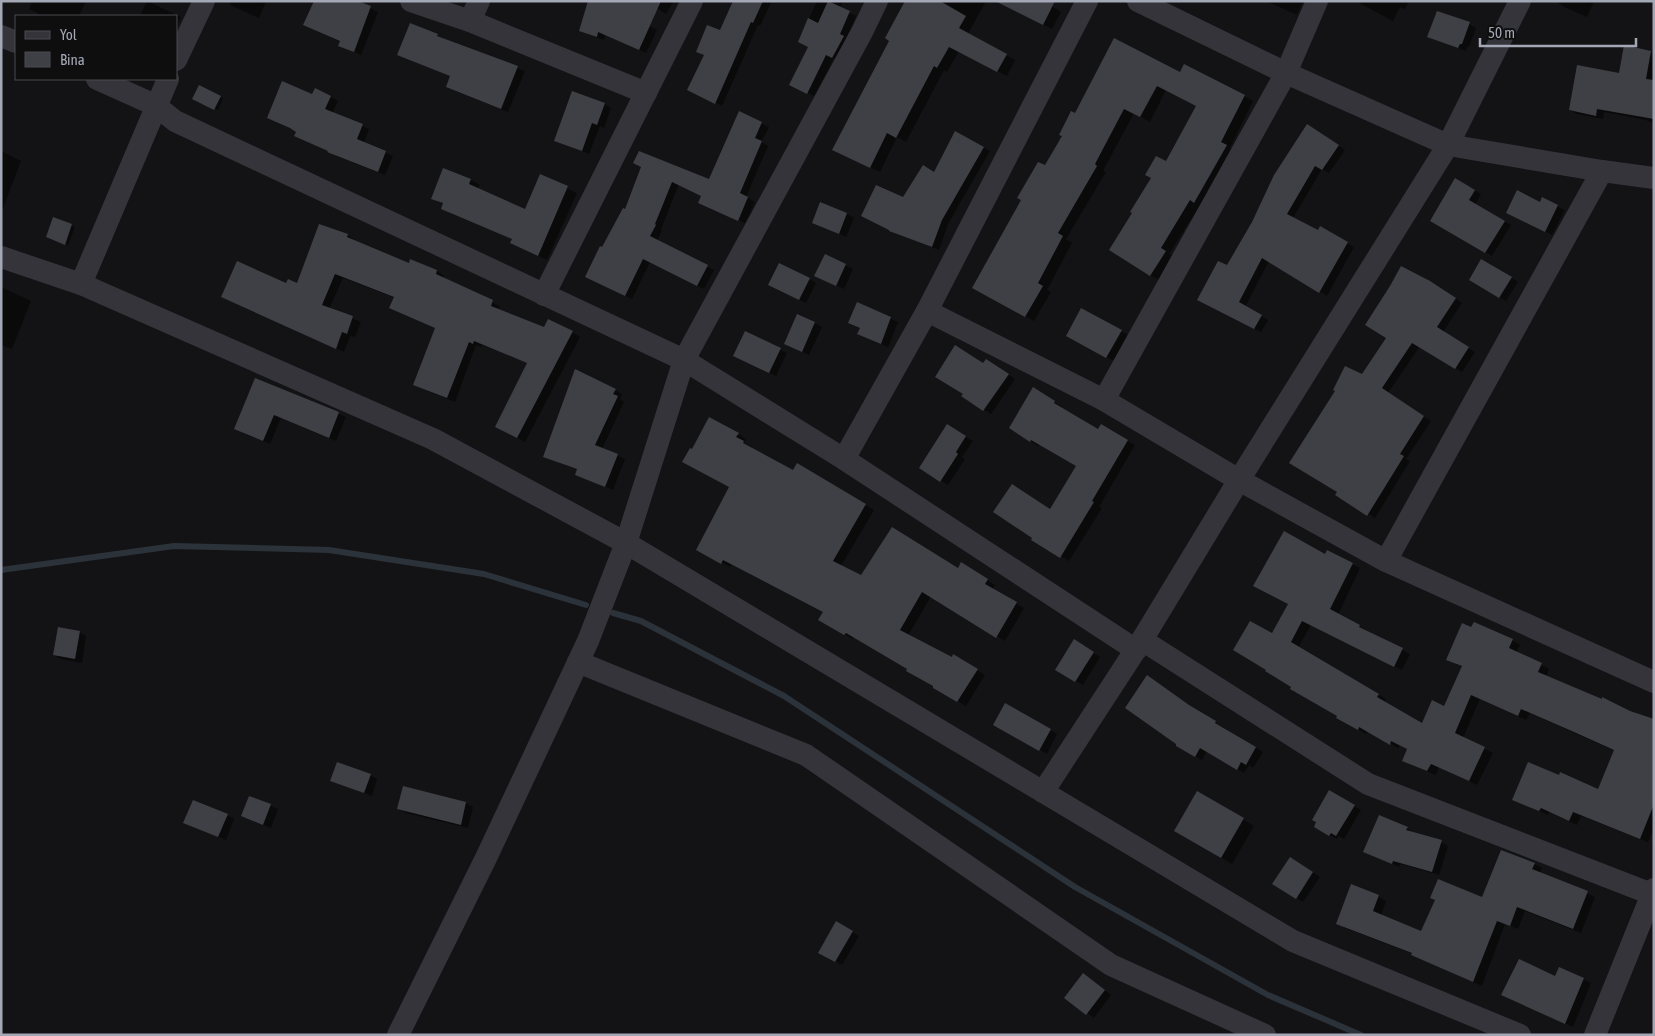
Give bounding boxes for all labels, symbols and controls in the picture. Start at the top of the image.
legend [15,15,178,80]
scale bar [1480,15,1636,47]
text: 50 m [1488,24,1515,41]
text: Yol [60,26,77,43]
text: Bina [60,51,85,68]

